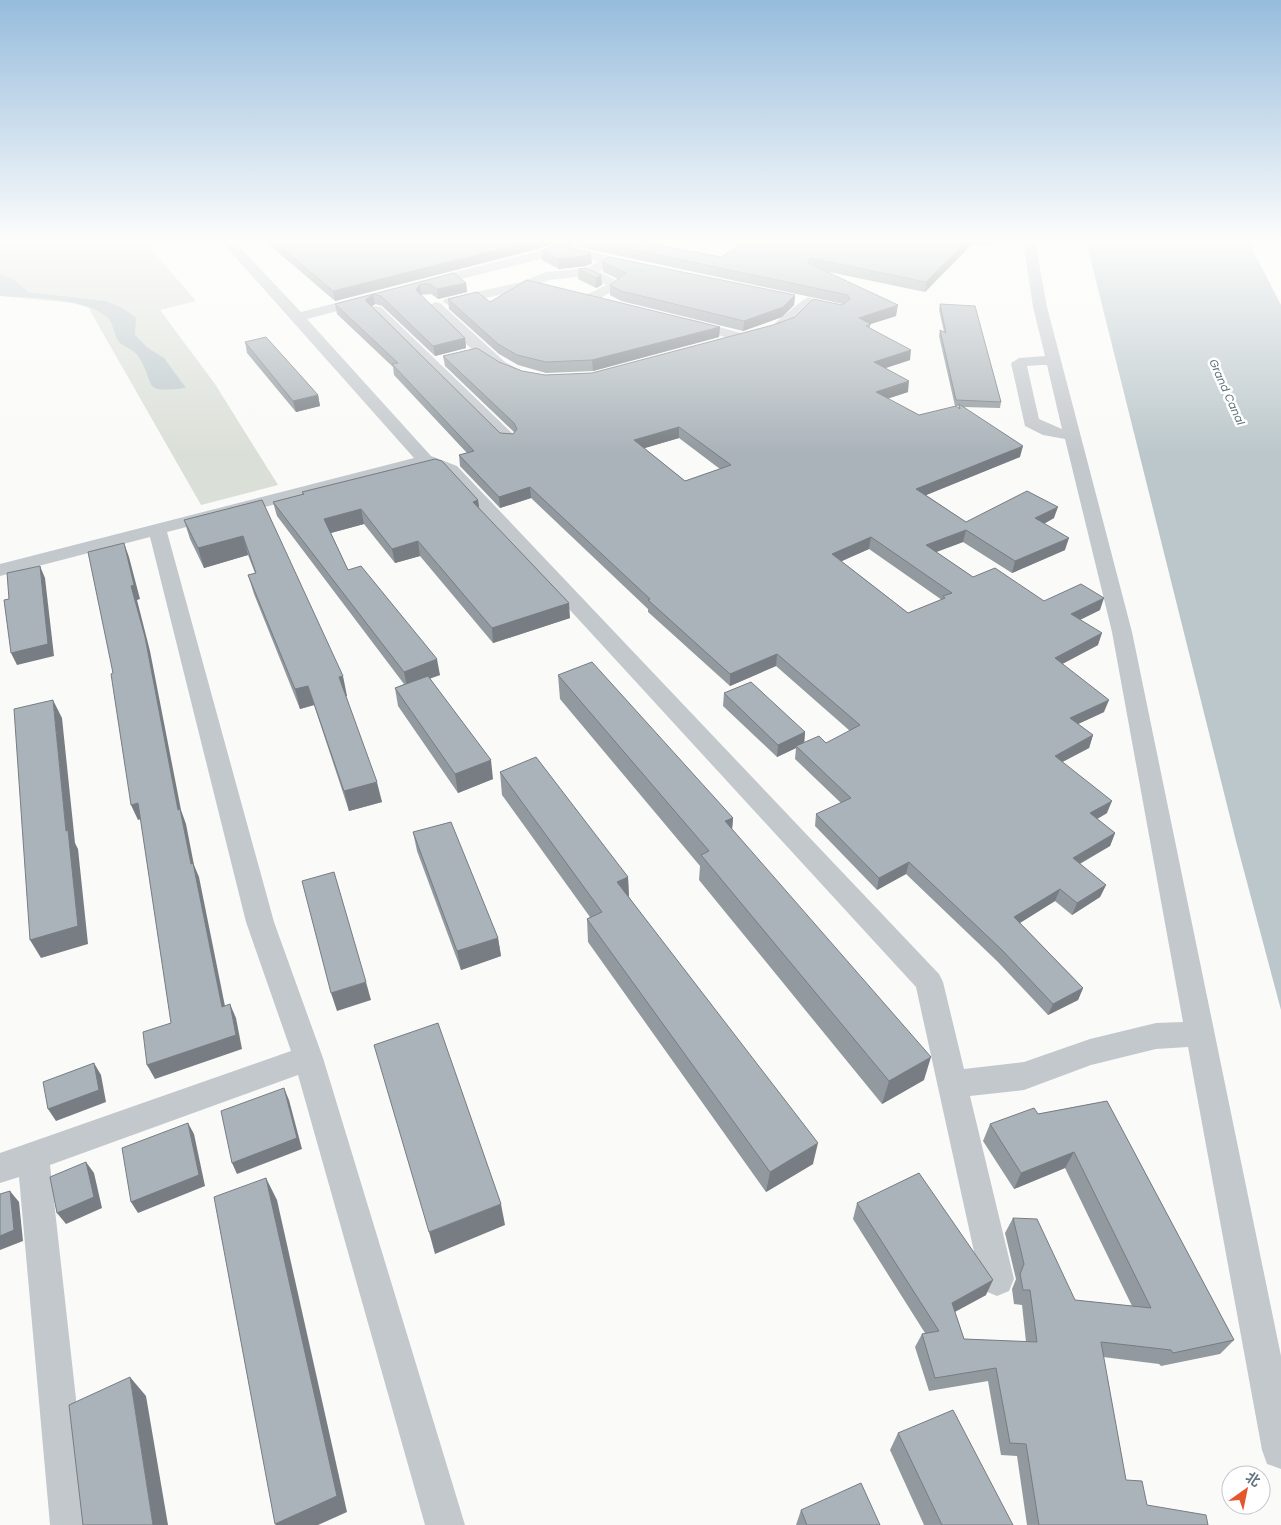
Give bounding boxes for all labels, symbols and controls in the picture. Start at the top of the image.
water label: Grand Canal [1205,356,1249,428]
north arrow [1221,1465,1271,1515]
text: 北 [1242,1467,1264,1491]

